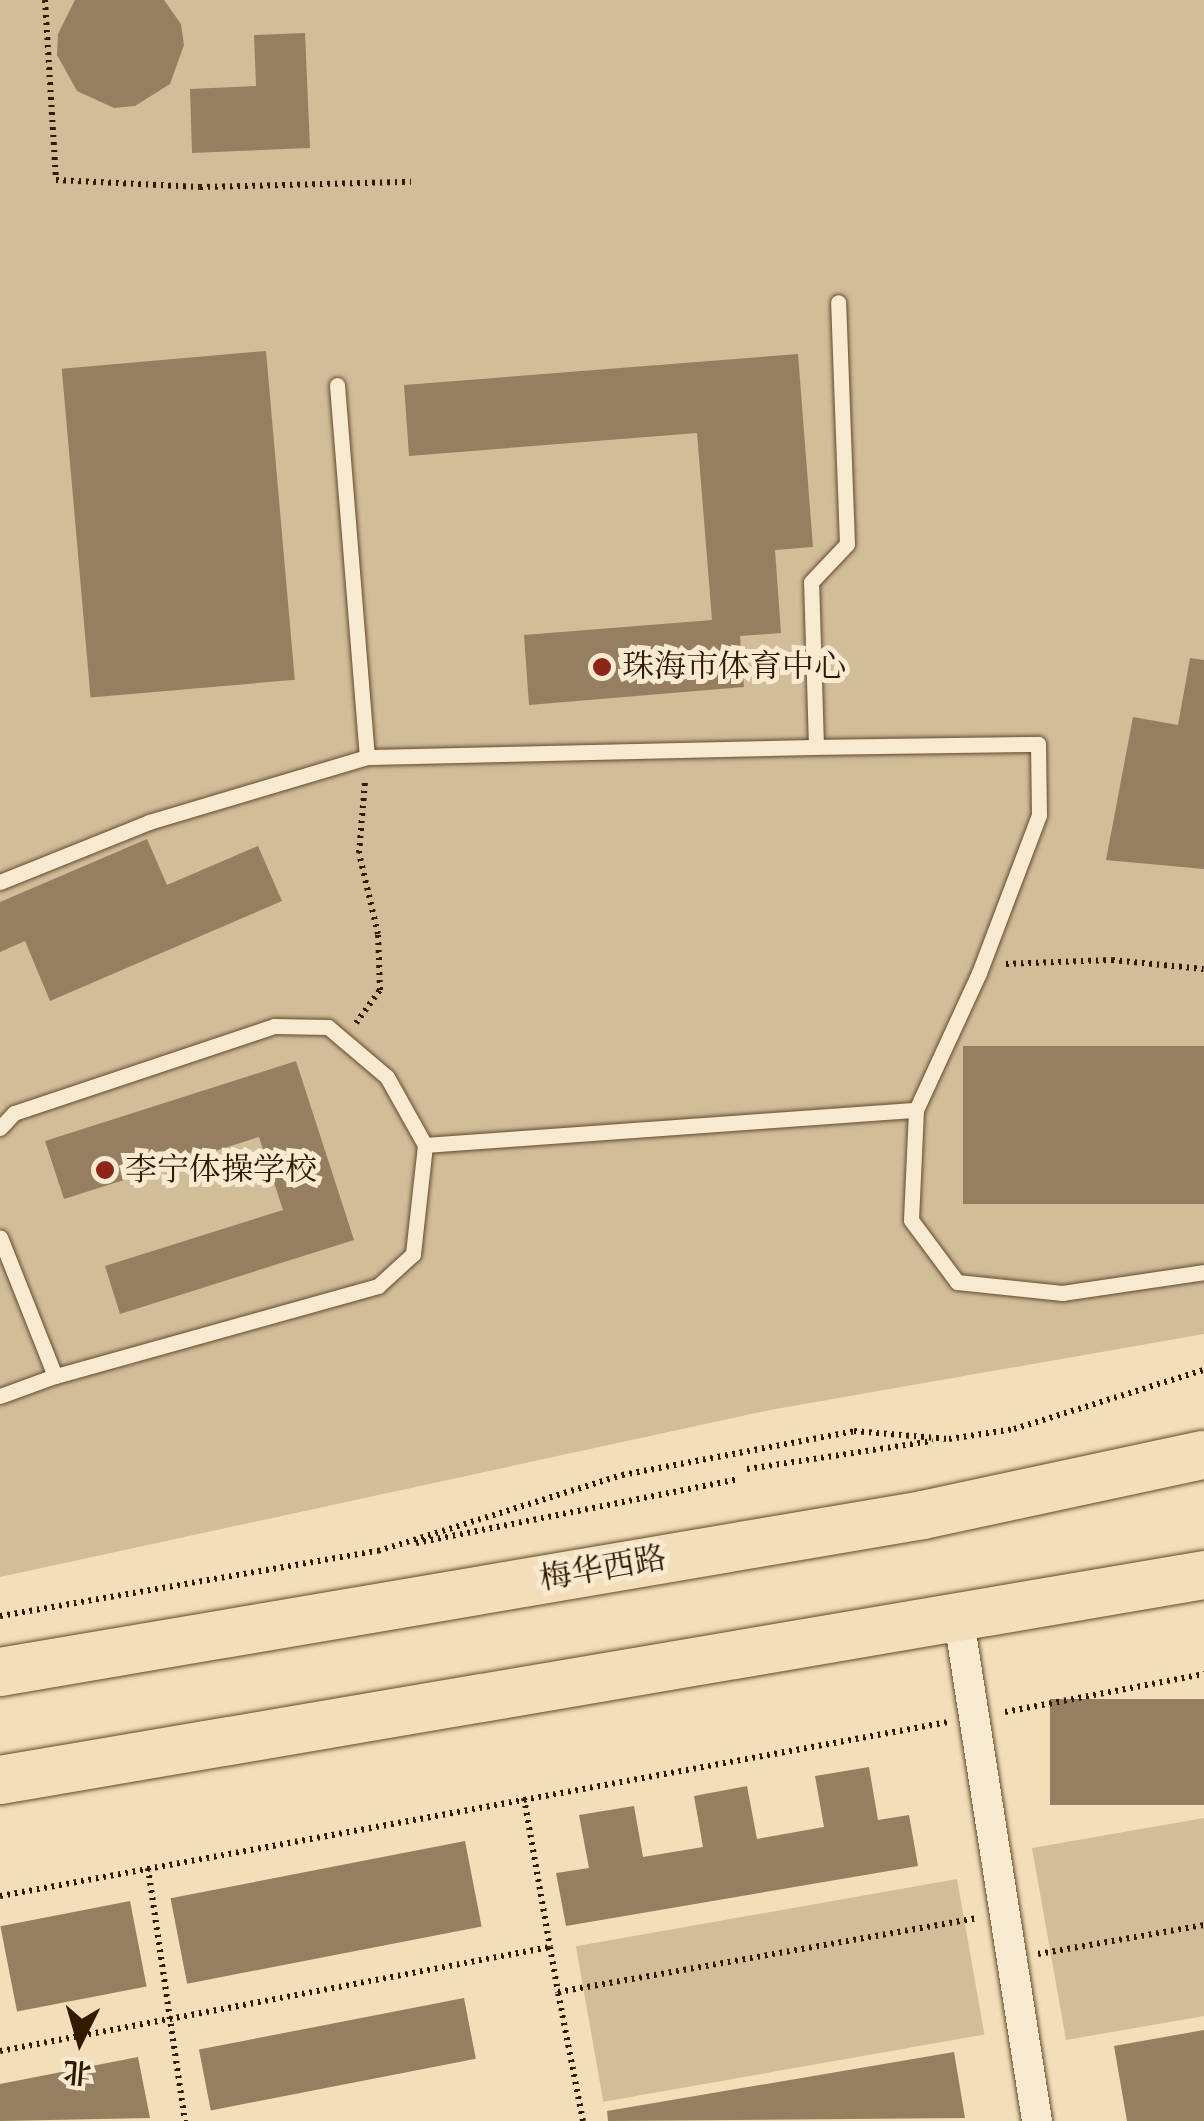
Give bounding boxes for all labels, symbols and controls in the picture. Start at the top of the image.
place label: 珠海市体育中心 [622,648,846,686]
marker: 珠海市体育中心 [591,656,613,678]
place label: 李宁体操学校 [125,1151,317,1189]
marker: 李宁体操学校 [94,1159,116,1181]
street label: 梅华西路 [537,1539,669,1599]
north arrow [30,1991,130,2091]
text: 北 [62,2053,93,2090]

